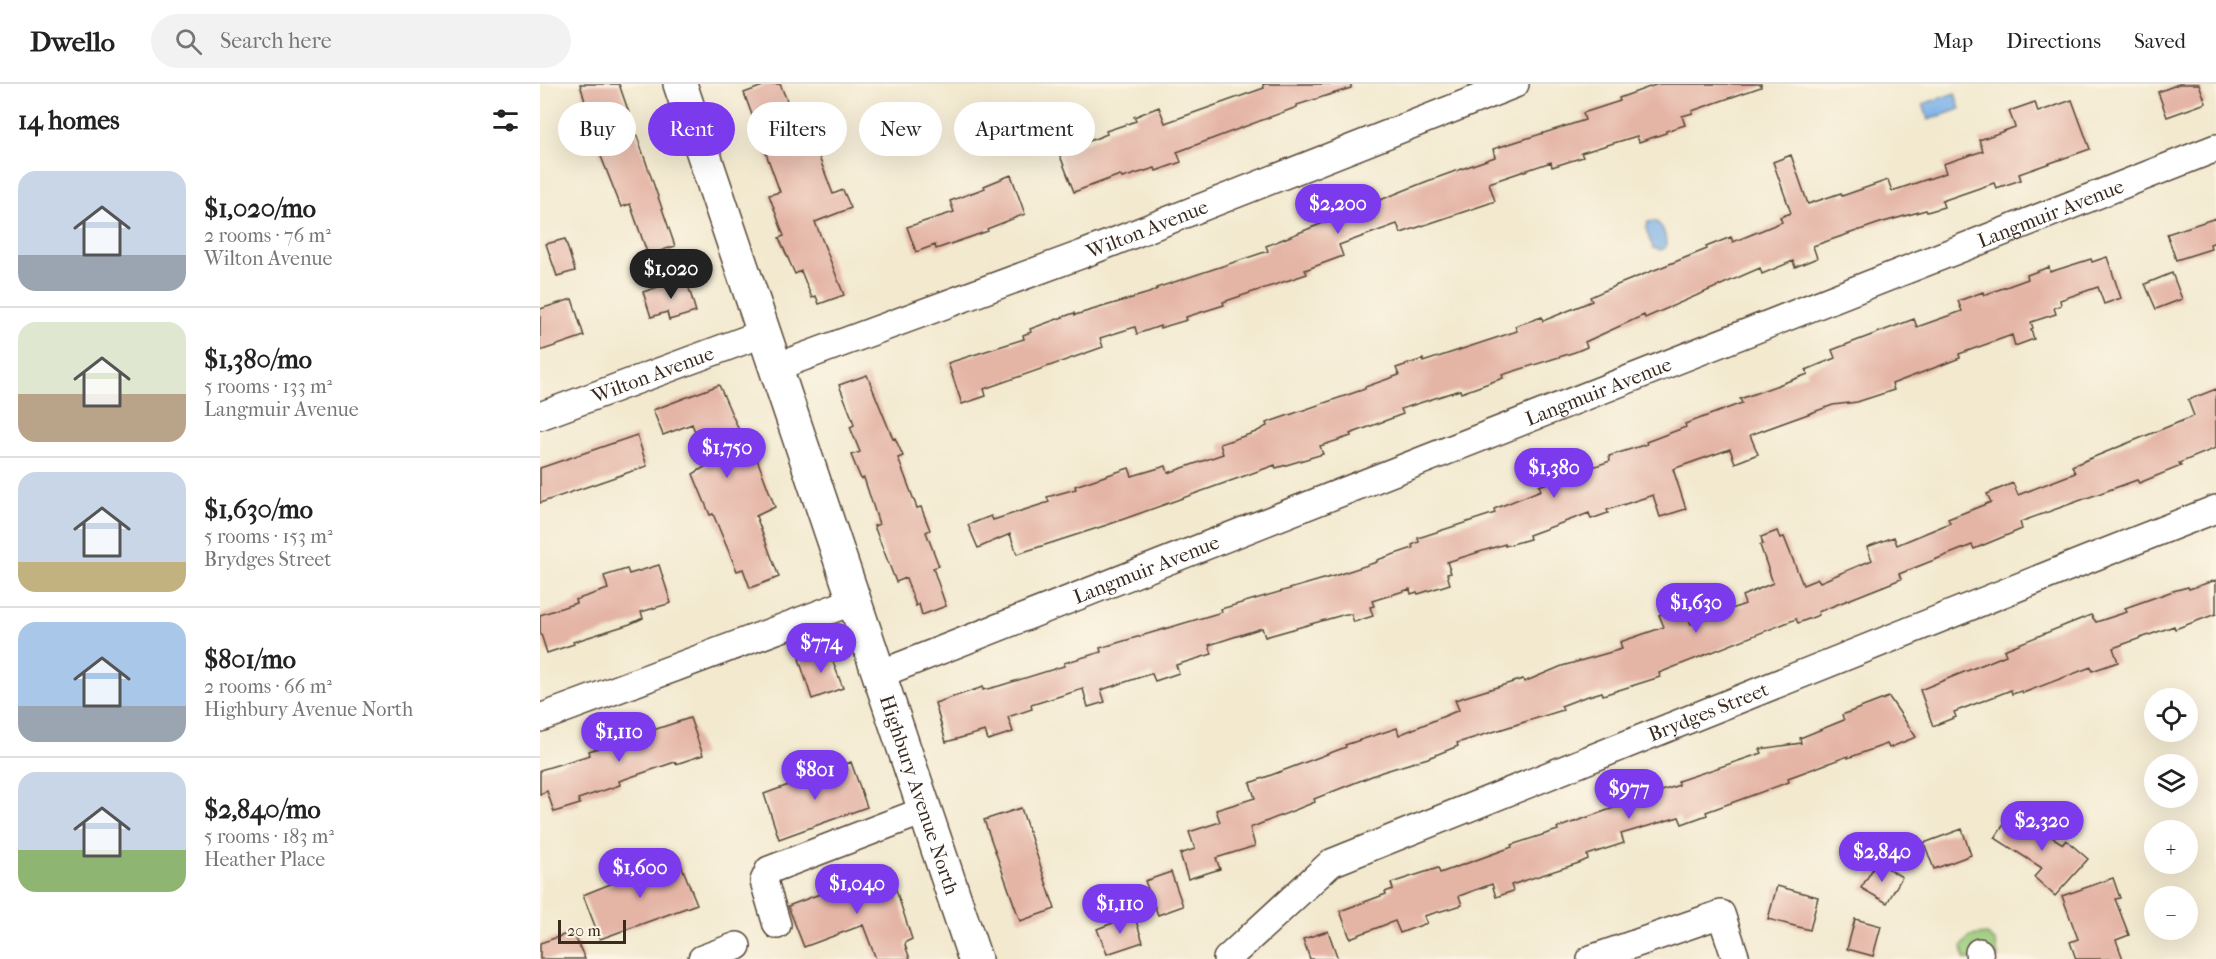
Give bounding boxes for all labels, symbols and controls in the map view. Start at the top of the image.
search box [151,14,571,68]
text: Dwello [30,25,115,58]
icon: search [172,25,205,58]
text: Search here [220,28,332,54]
text: Map [1933,29,1973,53]
text: Directions [2006,29,2101,53]
text: Saved [2134,29,2186,53]
chip: Buy [558,102,636,156]
chip: Rent [648,102,735,156]
chip: Filters [747,102,847,156]
chip: New [859,102,942,156]
chip: Apartment [954,102,1095,156]
icon: filters [489,104,522,137]
text: 14 homes [18,105,120,136]
street label: Langmuir Avenue [1974,175,2127,253]
pin: $2,200 [1289,184,1387,235]
text: $2,200 [1309,192,1367,215]
text: $1,020/mo [204,193,316,224]
icon: home [66,195,138,267]
street label: Wilton Avenue [1082,195,1211,264]
text: 2 rooms · 76 m² [204,224,331,247]
text: Wilton Avenue [204,247,332,270]
pin: $1,020 [622,249,720,300]
text: $1,020 [644,257,698,280]
street label: Wilton Avenue [588,342,717,408]
text: $1,380/mo [204,344,312,375]
icon: home [66,346,138,418]
street label: Langmuir Avenue [1522,353,1675,431]
text: 5 rooms · 133 m² [204,375,332,398]
text: Langmuir Avenue [204,398,359,421]
pin: $1,750 [678,428,776,479]
text: $1,750 [702,436,752,459]
pin: $1,380 [1505,448,1603,499]
text: $1,380 [1528,456,1580,479]
text: $1,630/mo [204,494,313,525]
icon: home [66,496,138,568]
text: 5 rooms · 153 m² [204,525,333,548]
street label: Langmuir Avenue [1070,531,1223,609]
text: Brydges Street [204,548,331,571]
pin: $1,630 [1647,583,1745,634]
text: $1,630 [1670,591,1722,614]
pin: $774 [785,623,857,674]
text: $774 [800,631,842,654]
text: $801/mo [204,644,296,675]
icon: home [66,646,138,718]
text: 2 rooms · 66 m² [204,675,332,698]
street label: Brydges Street [1645,678,1772,746]
map controls [2144,688,2198,940]
button: locate [2144,688,2198,742]
street label: Highbury Avenue North [875,692,964,898]
text: Highbury Avenue North [204,698,413,721]
pin: $1,110 [570,712,668,763]
text: $1,110 [595,720,643,743]
pin: $801 [779,750,851,801]
button: layers [2144,754,2198,808]
text: $801 [795,758,835,781]
pin: $977 [1593,769,1665,820]
text: $977 [1609,777,1649,800]
text: $2,840/mo [204,794,321,825]
icon: home [66,796,138,868]
pin: $2,320 [1993,801,2091,852]
text: $2,320 [2015,809,2069,832]
button: + [2144,820,2198,874]
text: 5 rooms · 183 m² [204,825,334,848]
pin: $2,840 [1833,832,1931,883]
text: $2,840 [1853,840,1911,863]
text: Heather Place [204,848,325,871]
pin: $1,600 [591,848,689,899]
text: $1,600 [612,856,668,879]
pin: $1,040 [808,864,906,915]
text: $1,040 [829,872,885,895]
pin: $1,110 [1071,884,1169,935]
button: − [2144,886,2198,940]
text: $1,110 [1096,892,1144,915]
scale bar [558,917,626,944]
text: 20 m [567,921,601,940]

